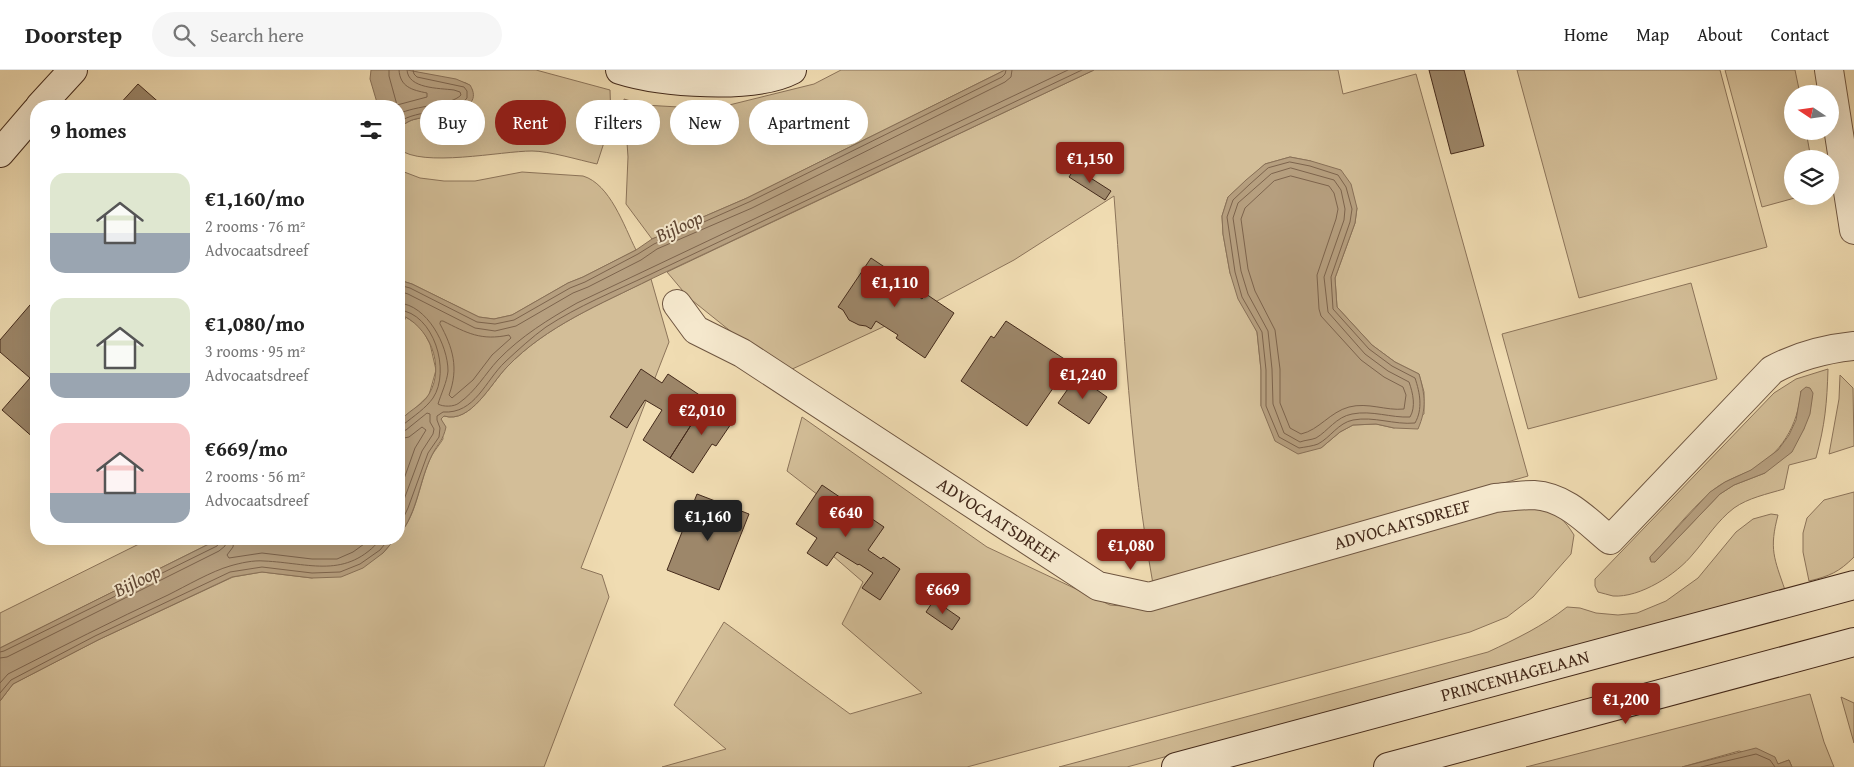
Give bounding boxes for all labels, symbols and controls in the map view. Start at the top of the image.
search box [152,12,502,57]
text: Doorstep [25,17,122,52]
icon: search [170,21,198,49]
text: Search here [210,21,304,49]
text: Home [1564,21,1608,48]
text: Map [1636,21,1669,48]
text: About [1697,21,1743,48]
text: Contact [1771,21,1829,48]
north arrow [1784,85,1839,140]
map controls [1784,85,1839,205]
chip: Buy [420,100,485,145]
chip: Rent [495,100,566,145]
chip: Filters [576,100,660,145]
chip: New [670,100,739,145]
chip: Apartment [749,100,868,145]
text: 9 homes [50,115,126,146]
icon: filters [357,116,385,144]
pin: €1,150 [1049,142,1131,184]
text: €1,150 [1067,146,1113,170]
button: layers [1784,150,1839,205]
text: €1,160/mo [205,183,305,214]
icon: home [90,193,150,253]
water label: Bijloop [650,203,707,250]
text: 2 rooms · 76 m² [205,214,305,238]
text: Advocaatsdreef [205,238,308,262]
pin: €1,110 [854,266,936,308]
text: €1,110 [872,270,918,294]
text: €1,080/mo [205,308,305,339]
icon: home [90,318,150,378]
text: 3 rooms · 95 m² [205,339,305,363]
pin: €1,240 [1042,358,1124,400]
text: €1,240 [1060,362,1106,386]
text: Advocaatsdreef [205,363,308,387]
pin: €2,010 [661,394,743,436]
text: €2,010 [679,398,725,422]
text: €669/mo [205,433,288,464]
icon: home [90,443,150,503]
text: 2 rooms · 56 m² [205,464,305,488]
street label: ADVOCAATSDREEF [932,470,1065,571]
text: Advocaatsdreef [205,488,308,512]
street label: ADVOCAATSDREEF [1331,491,1474,556]
pin: €640 [816,496,876,538]
pin: €1,160 [667,500,749,542]
text: €640 [829,500,863,524]
text: €1,160 [685,504,731,528]
pin: €1,080 [1090,528,1172,571]
text: €1,080 [1108,533,1154,557]
water label: Bijloop [108,557,165,604]
pin: €669 [913,572,973,615]
text: €669 [926,577,960,601]
street label: PRINCENHAGELAAN [1438,643,1592,708]
pin: €1,200 [1585,682,1667,725]
text: €1,200 [1603,687,1649,711]

